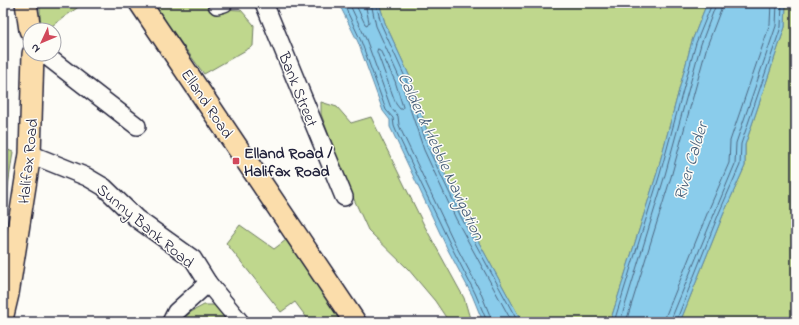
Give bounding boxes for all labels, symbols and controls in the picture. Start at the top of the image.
north arrow [22,22,62,62]
text: N [27,40,44,56]
street label: Bank Street [271,48,323,131]
street label: Elland Road [174,64,238,144]
water label: Calder & Hebble Navigation [390,69,491,246]
street label: Halifax Road [13,117,45,205]
water label: River Calder [668,117,716,204]
place label: Elland Road / Halifax Road [244,142,332,184]
marker: Elland Road / Halifax Road [231,156,241,166]
street label: Sunny Bank Road [91,178,199,275]

